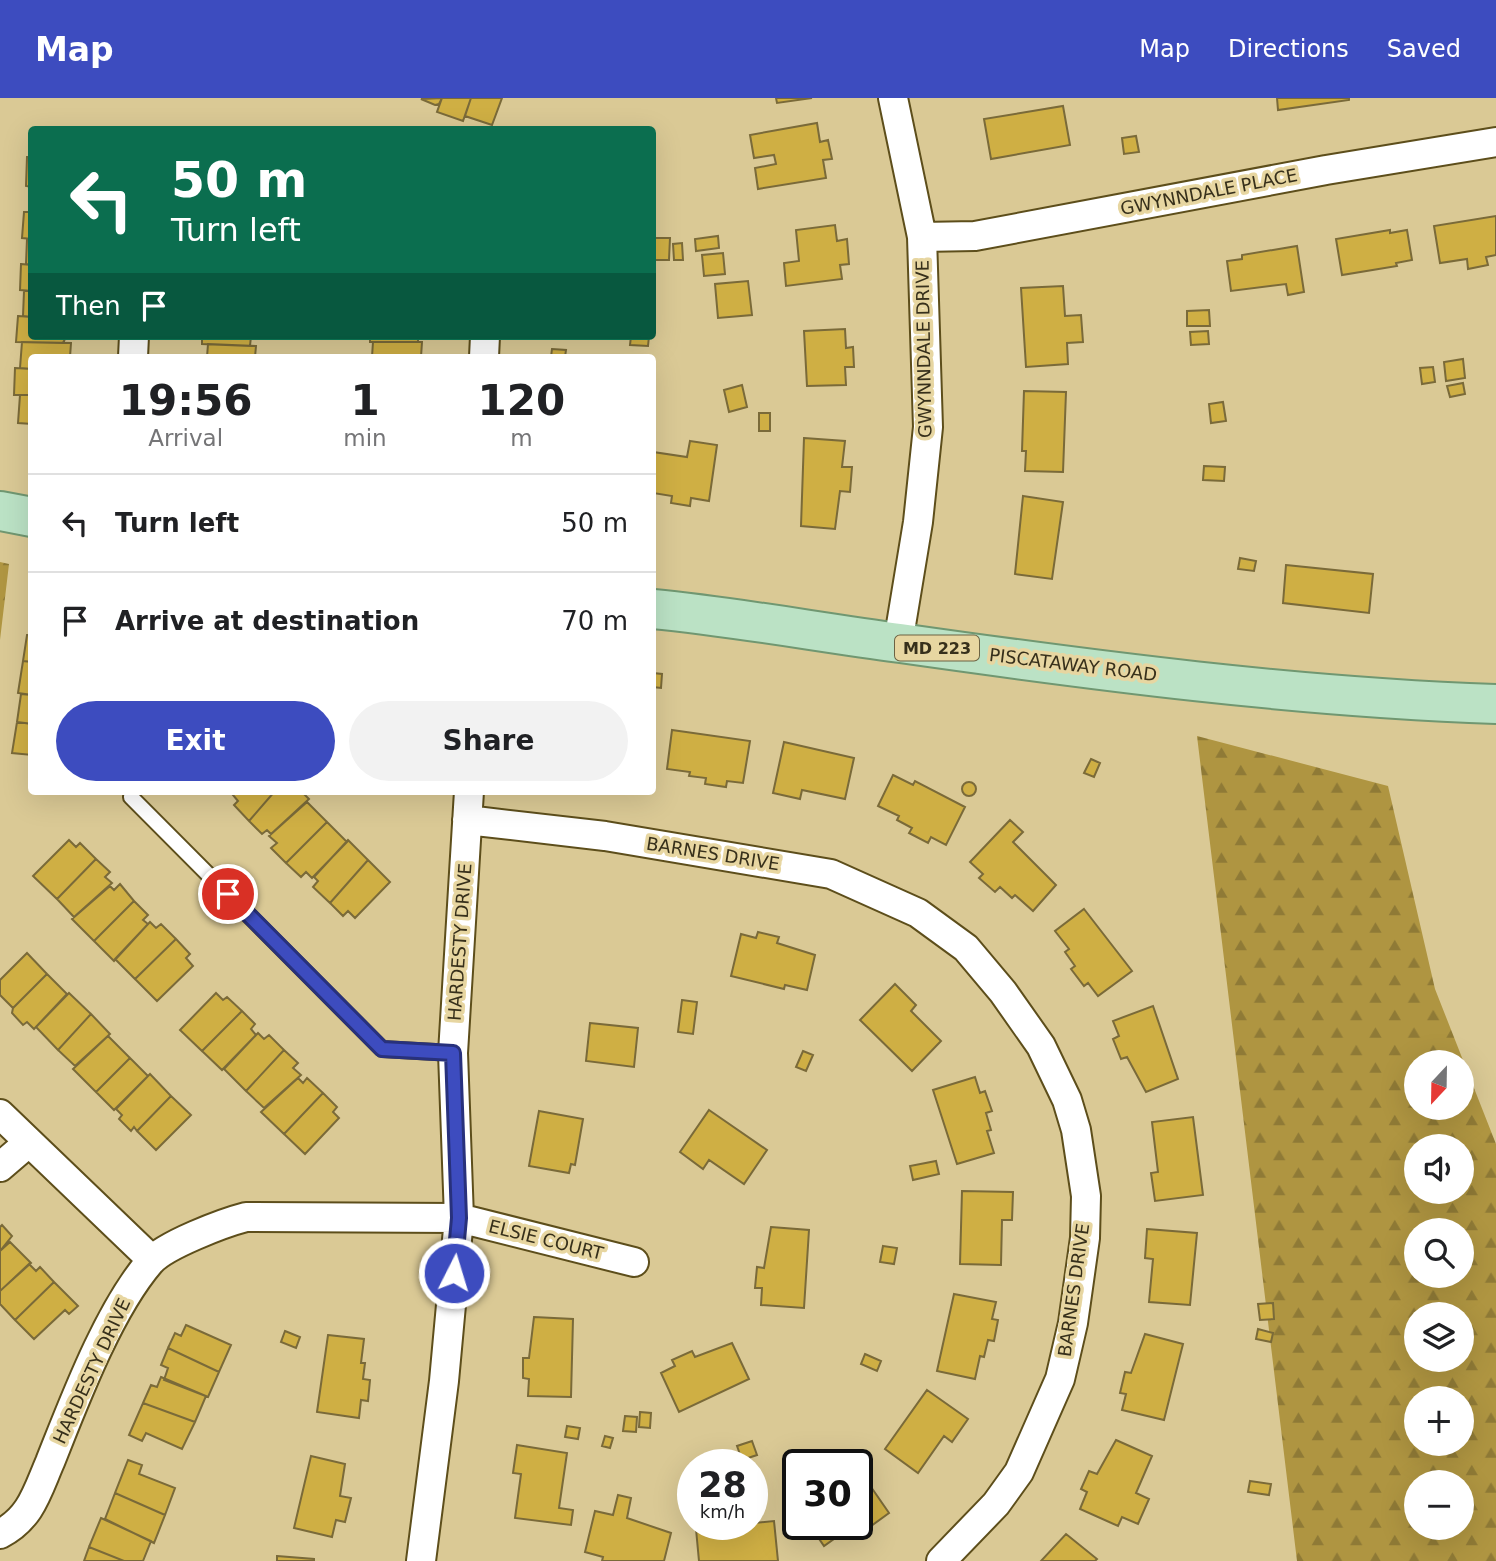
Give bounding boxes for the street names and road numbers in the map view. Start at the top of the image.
street label: GWYNNDALE PLACE [1119,164,1299,219]
street label: GWYNNDALE DRIVE [911,260,936,438]
road number: MD 223 [895,636,979,660]
street label: PISCATAWAY ROAD [988,644,1158,685]
street label: BARNES DRIVE [645,833,781,874]
street label: HARDESTY DRIVE [444,862,475,1022]
street label: ELSIE COURT [487,1215,607,1264]
street label: BARNES DRIVE [1054,1222,1093,1358]
street label: HARDESTY DRIVE [49,1295,134,1447]

